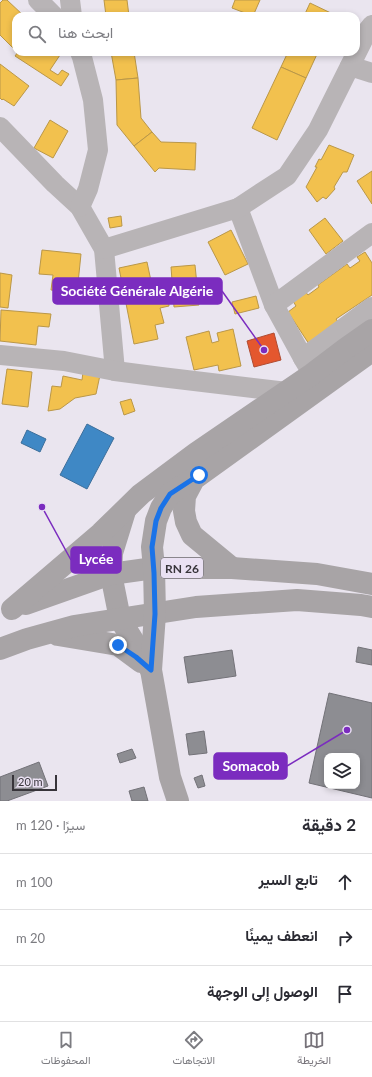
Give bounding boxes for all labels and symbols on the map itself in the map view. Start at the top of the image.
callout: Société Générale Algérie [53,278,222,304]
text: Société Générale Algérie [61,282,214,299]
route start [190,466,208,484]
callout: Lycée [71,547,121,573]
text: Lycée [79,550,114,567]
road number: RN 26 [161,558,203,578]
route end [109,636,127,654]
callout: Somacob [214,753,287,779]
text: Somacob [222,757,280,774]
scale bar [12,773,57,792]

